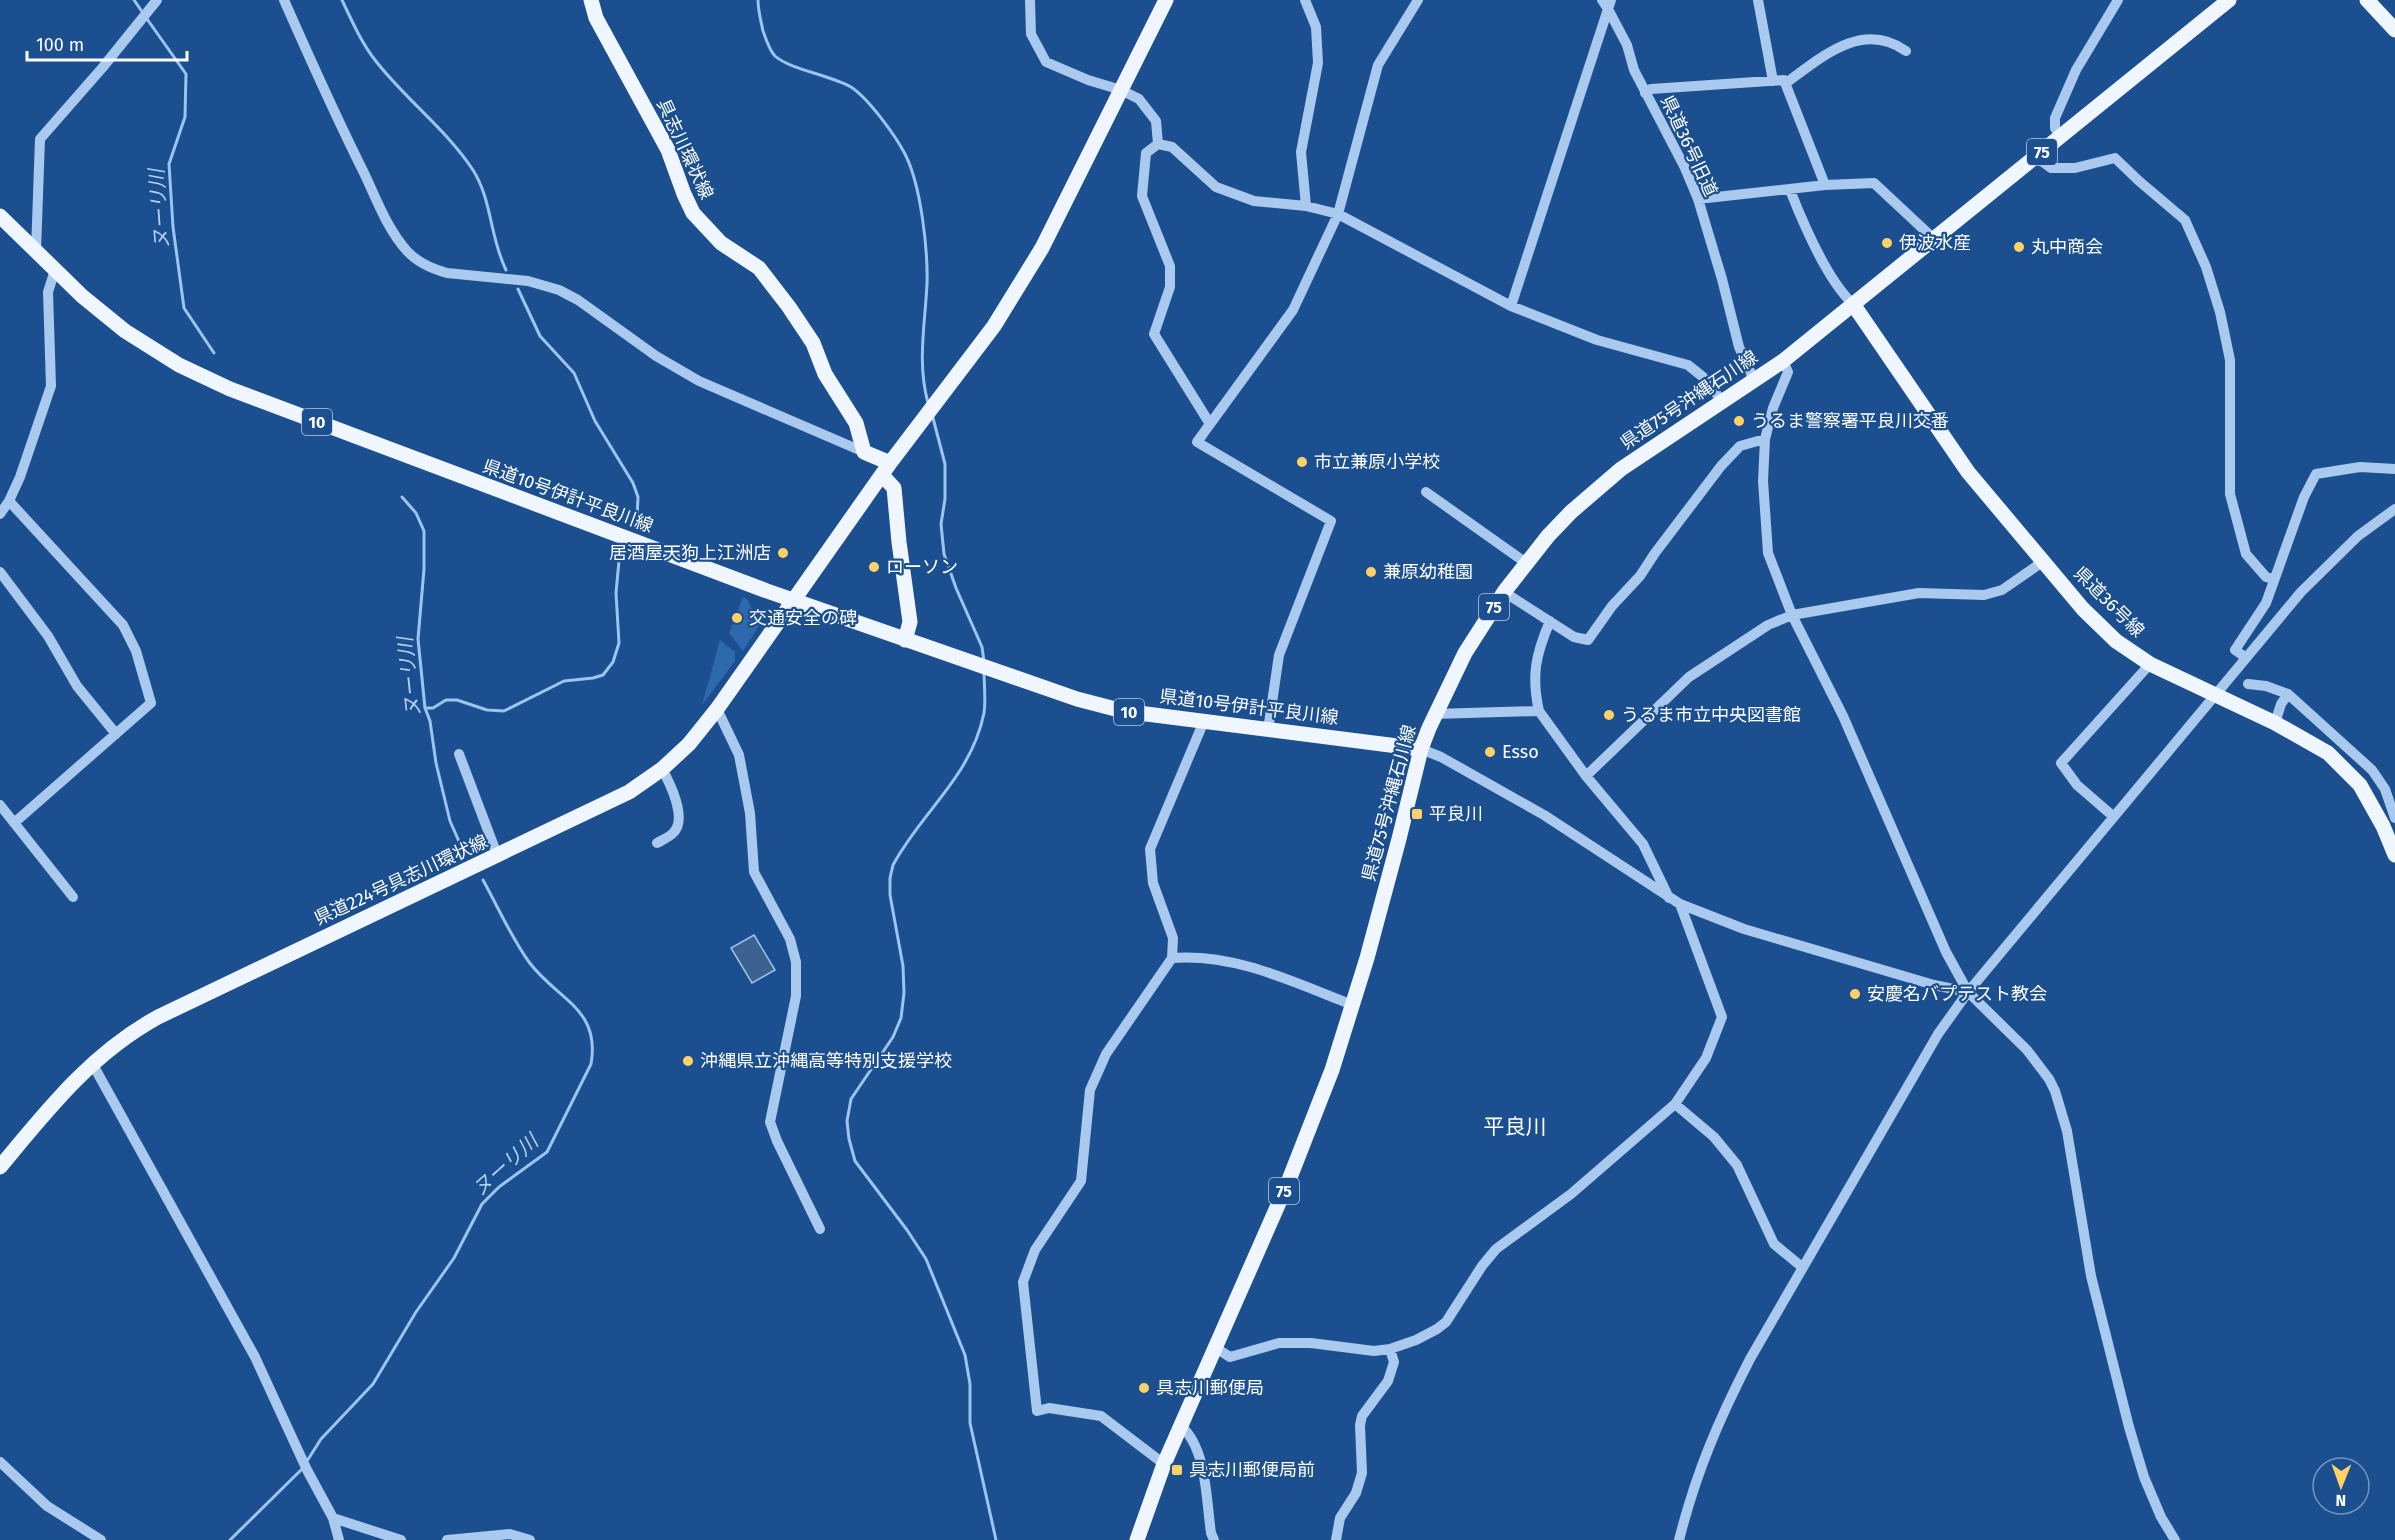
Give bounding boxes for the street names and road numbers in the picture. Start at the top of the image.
street label: 県道36号旧道 [1656,92,1722,200]
street label: 具志川環状線 [652,95,718,203]
road number: 75 [2027,139,2057,165]
street label: 県道75号沖縄石川線 [1616,346,1762,454]
road number: 10 [302,409,332,435]
street label: 県道10号伊計平良川線 [480,455,656,537]
street label: 県道36号線 [2069,562,2149,642]
road number: 75 [1479,594,1509,620]
street label: 県道10号伊計平良川線 [1158,685,1340,729]
road number: 10 [1114,699,1144,725]
street label: 県道75号沖縄石川線 [1358,723,1420,883]
street label: 県道224号具志川環状線 [311,830,491,930]
road number: 75 [1269,1178,1299,1204]

